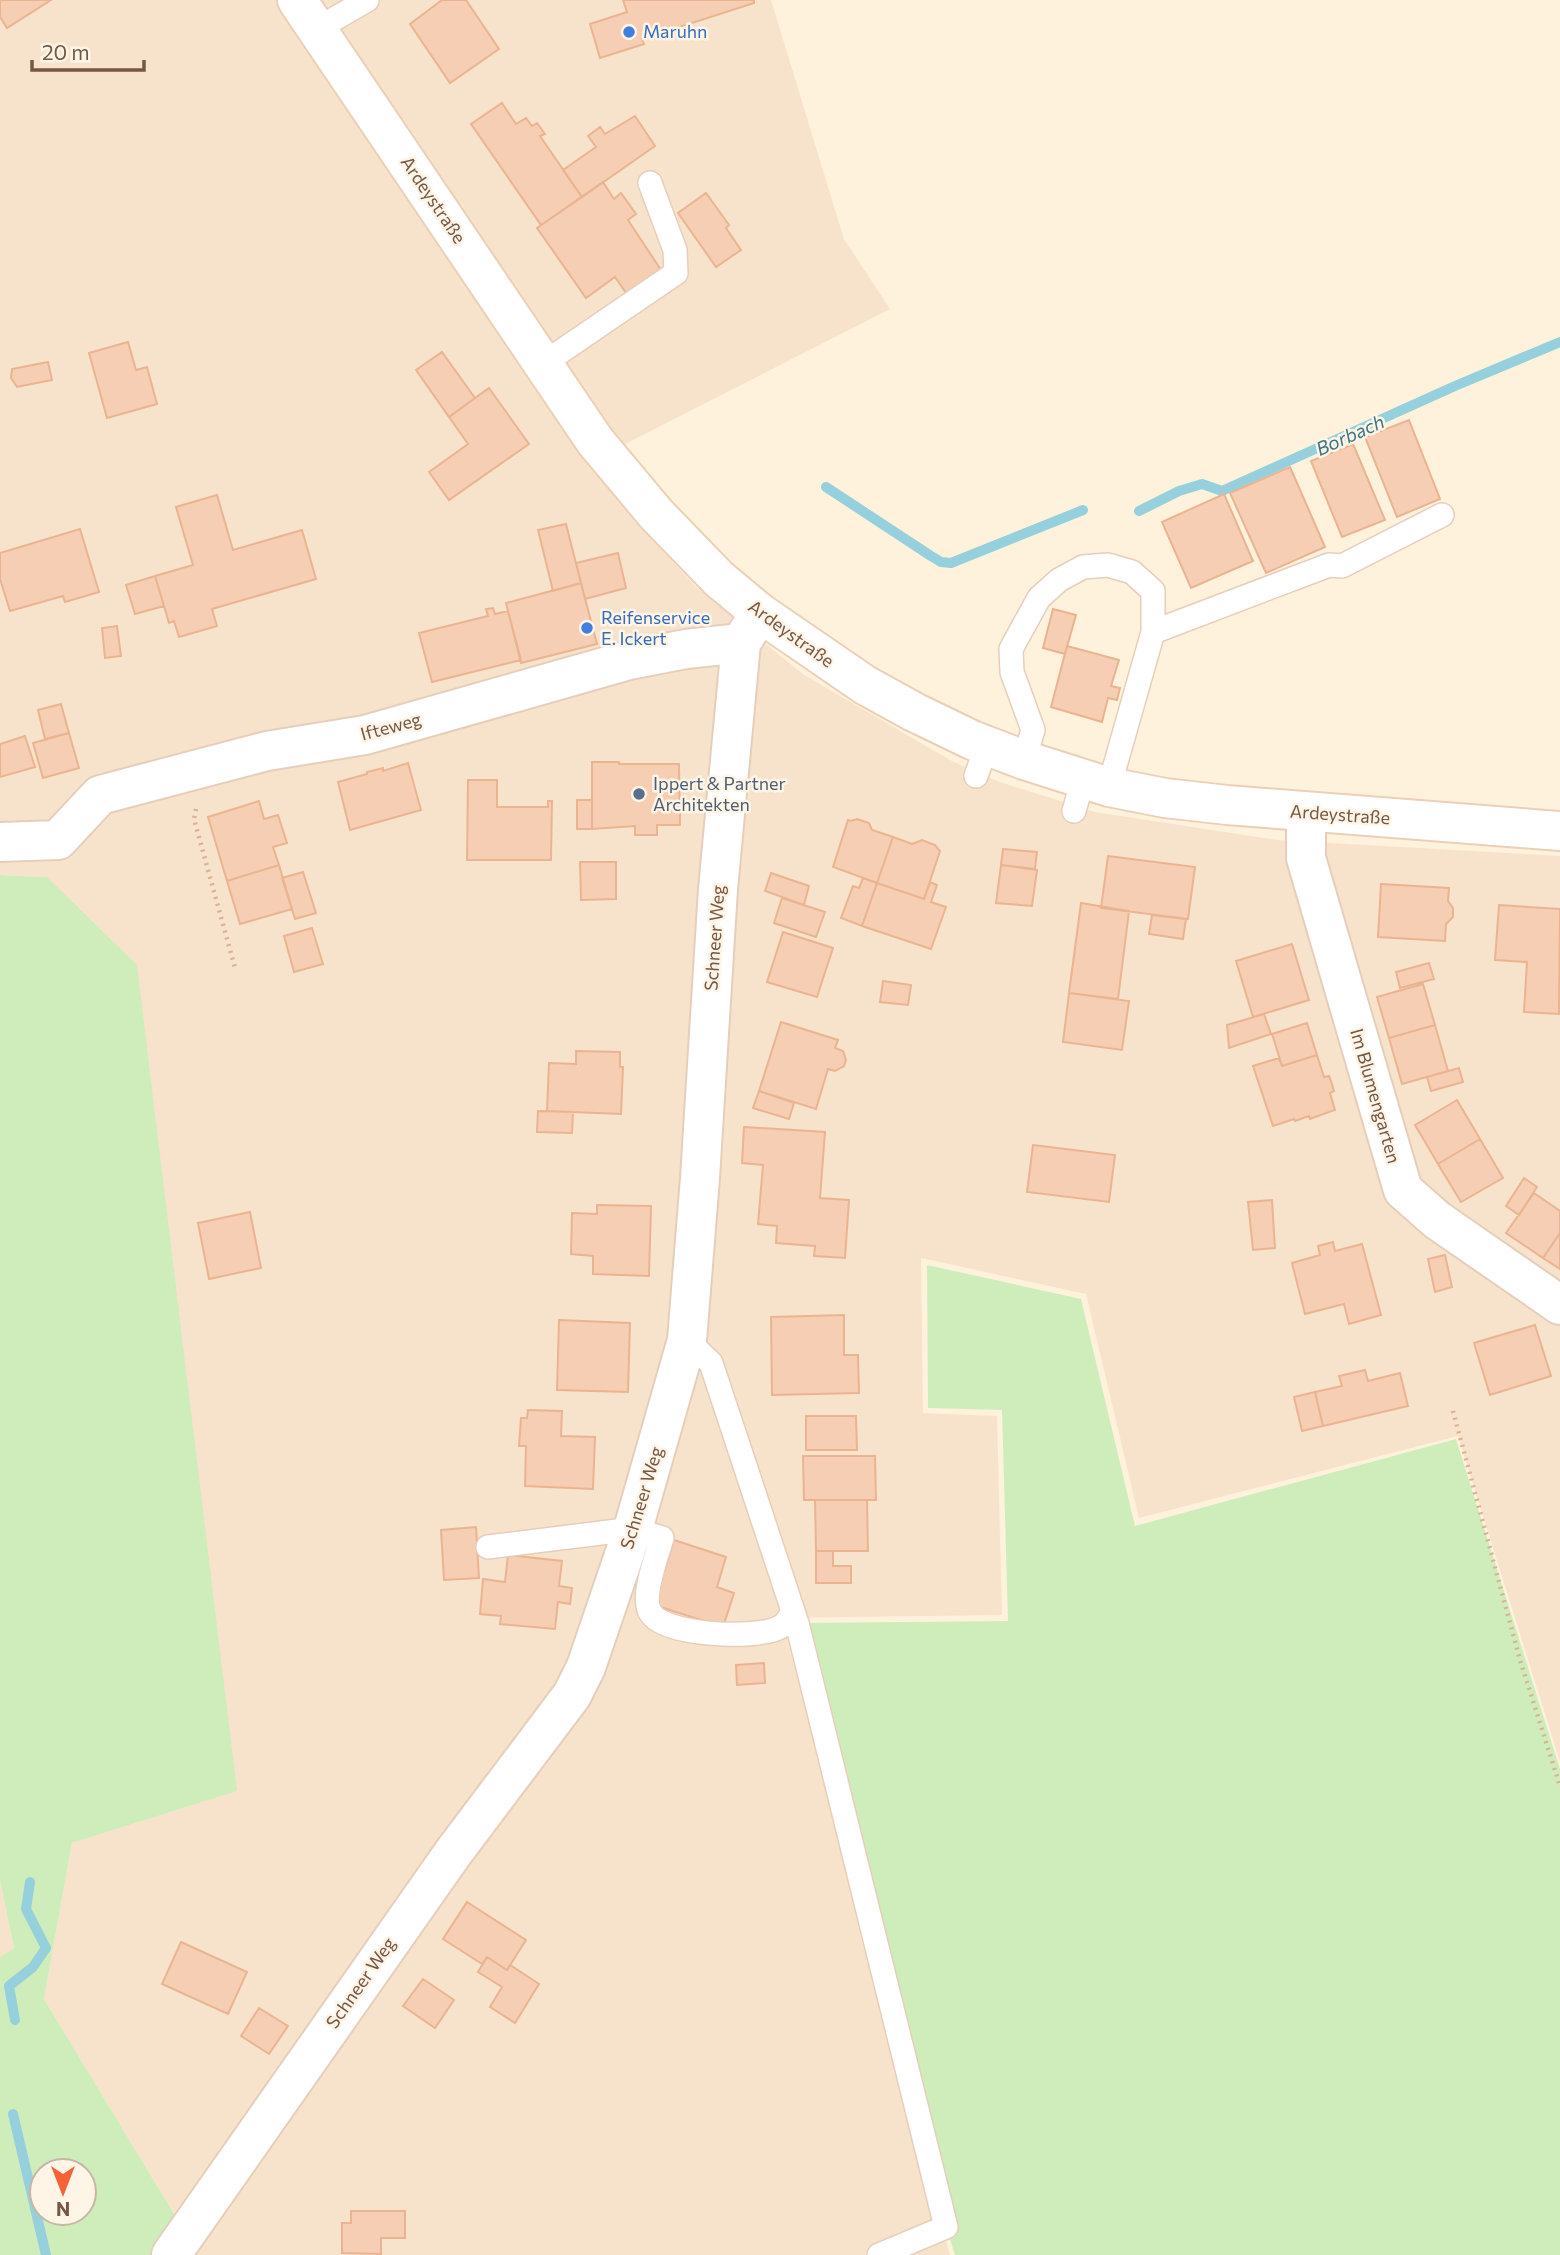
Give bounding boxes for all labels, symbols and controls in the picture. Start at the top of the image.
place label: Maruhn [643,20,707,42]
marker: Maruhn [621,24,637,40]
scale bar [32,28,144,72]
text: 20 m [42,39,90,64]
street label: Ardeystraße [397,152,471,247]
water label: Borbach [1312,409,1388,460]
street label: Ardeystraße [744,595,839,672]
place label: Reifenservice E. Ickert [601,606,710,649]
marker: Reifenservice E. Ickert [579,620,595,636]
street label: Ifteweg [358,707,424,745]
place label: Ippert & Partner Architekten [653,772,786,815]
marker: Ippert & Partner Architekten [631,786,647,802]
street label: Ardeystraße [1289,800,1391,828]
street label: Schneer Weg [699,884,729,992]
street label: Im Blumengarten [1346,1026,1406,1166]
street label: Schneer Weg [615,1444,667,1552]
street label: Schneer Weg [321,1932,400,2032]
north arrow [28,2157,98,2227]
text: N [56,2198,70,2221]

